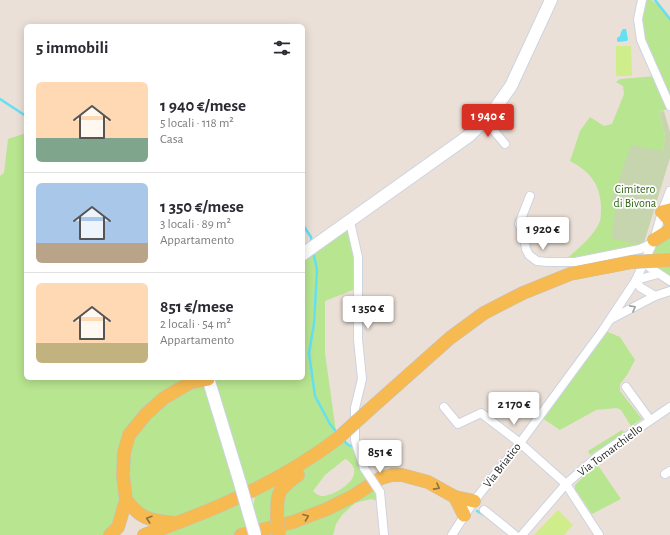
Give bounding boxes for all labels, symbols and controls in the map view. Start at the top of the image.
icon: filters [271,37,293,59]
text: 5 immobili [36,39,108,56]
text: 1 940 €/mese [160,97,246,114]
icon: home [68,98,116,146]
pin: 1 940 € [451,104,525,138]
text: 1 940 € [471,110,505,123]
text: 5 locali · 118 m² [160,117,234,130]
text: Casa [160,133,184,146]
park label: Cimitero di Bivona [614,183,657,209]
text: 1 350 €/mese [160,198,244,215]
icon: home [68,199,116,247]
pin: 1 920 € [506,217,580,251]
text: 3 locali · 89 m² [160,218,231,231]
text: 1 920 € [526,223,560,236]
text: Appartamento [160,234,234,247]
pin: 1 350 € [331,296,405,330]
text: 851 €/mese [160,298,233,315]
icon: home [68,299,116,347]
text: 1 350 € [352,302,384,315]
one-way arrow [628,305,636,313]
text: 2 locali · 54 m² [160,318,231,331]
text: Appartamento [160,334,234,347]
pin: 2 170 € [477,392,551,426]
text: 2 170 € [497,398,531,411]
street label: Via Tomarchiello [575,422,645,478]
pin: 851 € [352,440,408,474]
street label: Via Briatico [481,440,523,490]
text: 851 € [368,446,392,459]
one-way arrow [433,482,440,490]
one-way arrow [302,514,309,522]
one-way arrow [145,515,152,523]

